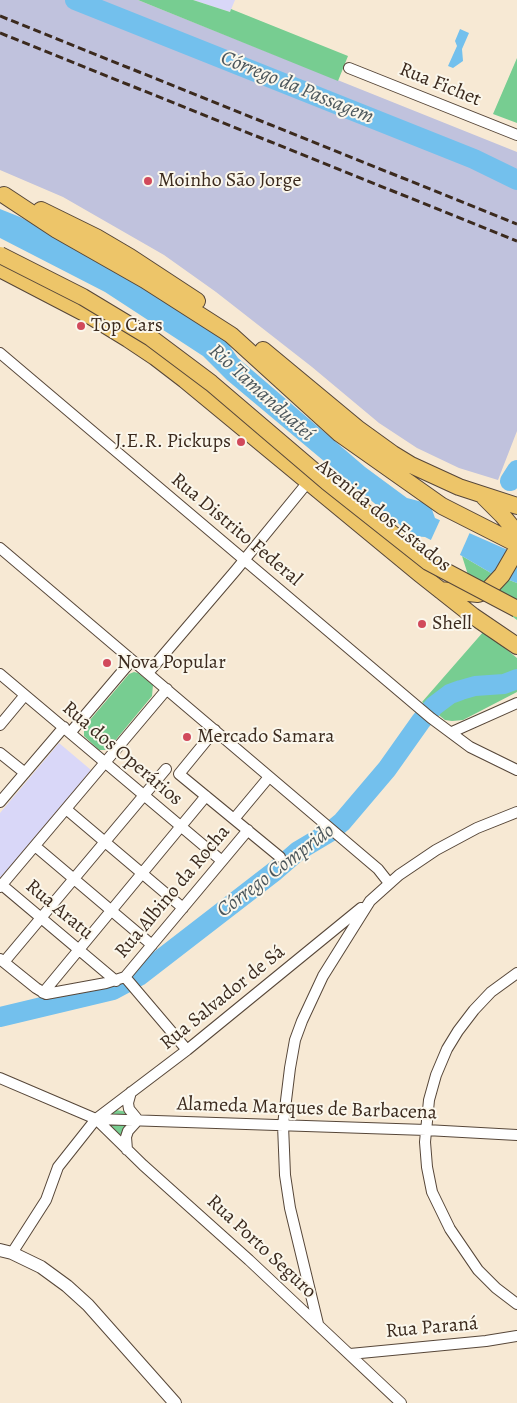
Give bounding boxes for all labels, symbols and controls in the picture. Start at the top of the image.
water label: Córrego da Passagem [217,46,377,130]
street label: Rua Fichet [396,58,484,112]
place label: Moinho São Jorge [158,169,301,193]
marker: Moinho São Jorge [142,175,154,187]
place label: Top Cars [91,314,163,338]
marker: Top Cars [75,320,87,332]
water label: Rio Tamanduateí [203,339,319,447]
place label: J.E.R. Pickups [115,430,231,454]
marker: J.E.R. Pickups [235,436,247,448]
street label: Avenida dos Estados [311,454,455,578]
street label: Rua Distrito Federal [166,468,306,592]
place label: Shell [432,612,472,636]
marker: Shell [416,618,428,630]
place label: Nova Popular [117,651,226,675]
marker: Nova Popular [101,657,113,669]
street label: Rua dos Operários [57,697,187,811]
place label: Mercado Samara [197,725,334,749]
marker: Mercado Samara [181,731,193,743]
water label: Córrego Comprido [212,819,340,923]
street label: Rua Albino da Rocha [110,820,236,964]
street label: Rua Aratu [20,875,98,945]
street label: Rua Salvador de Sá [156,940,290,1056]
street label: Alameda Marques de Barbacena [177,1092,437,1126]
street label: Rua Porto Seguro [201,1190,321,1304]
street label: Rua Paraná [385,1312,479,1344]

